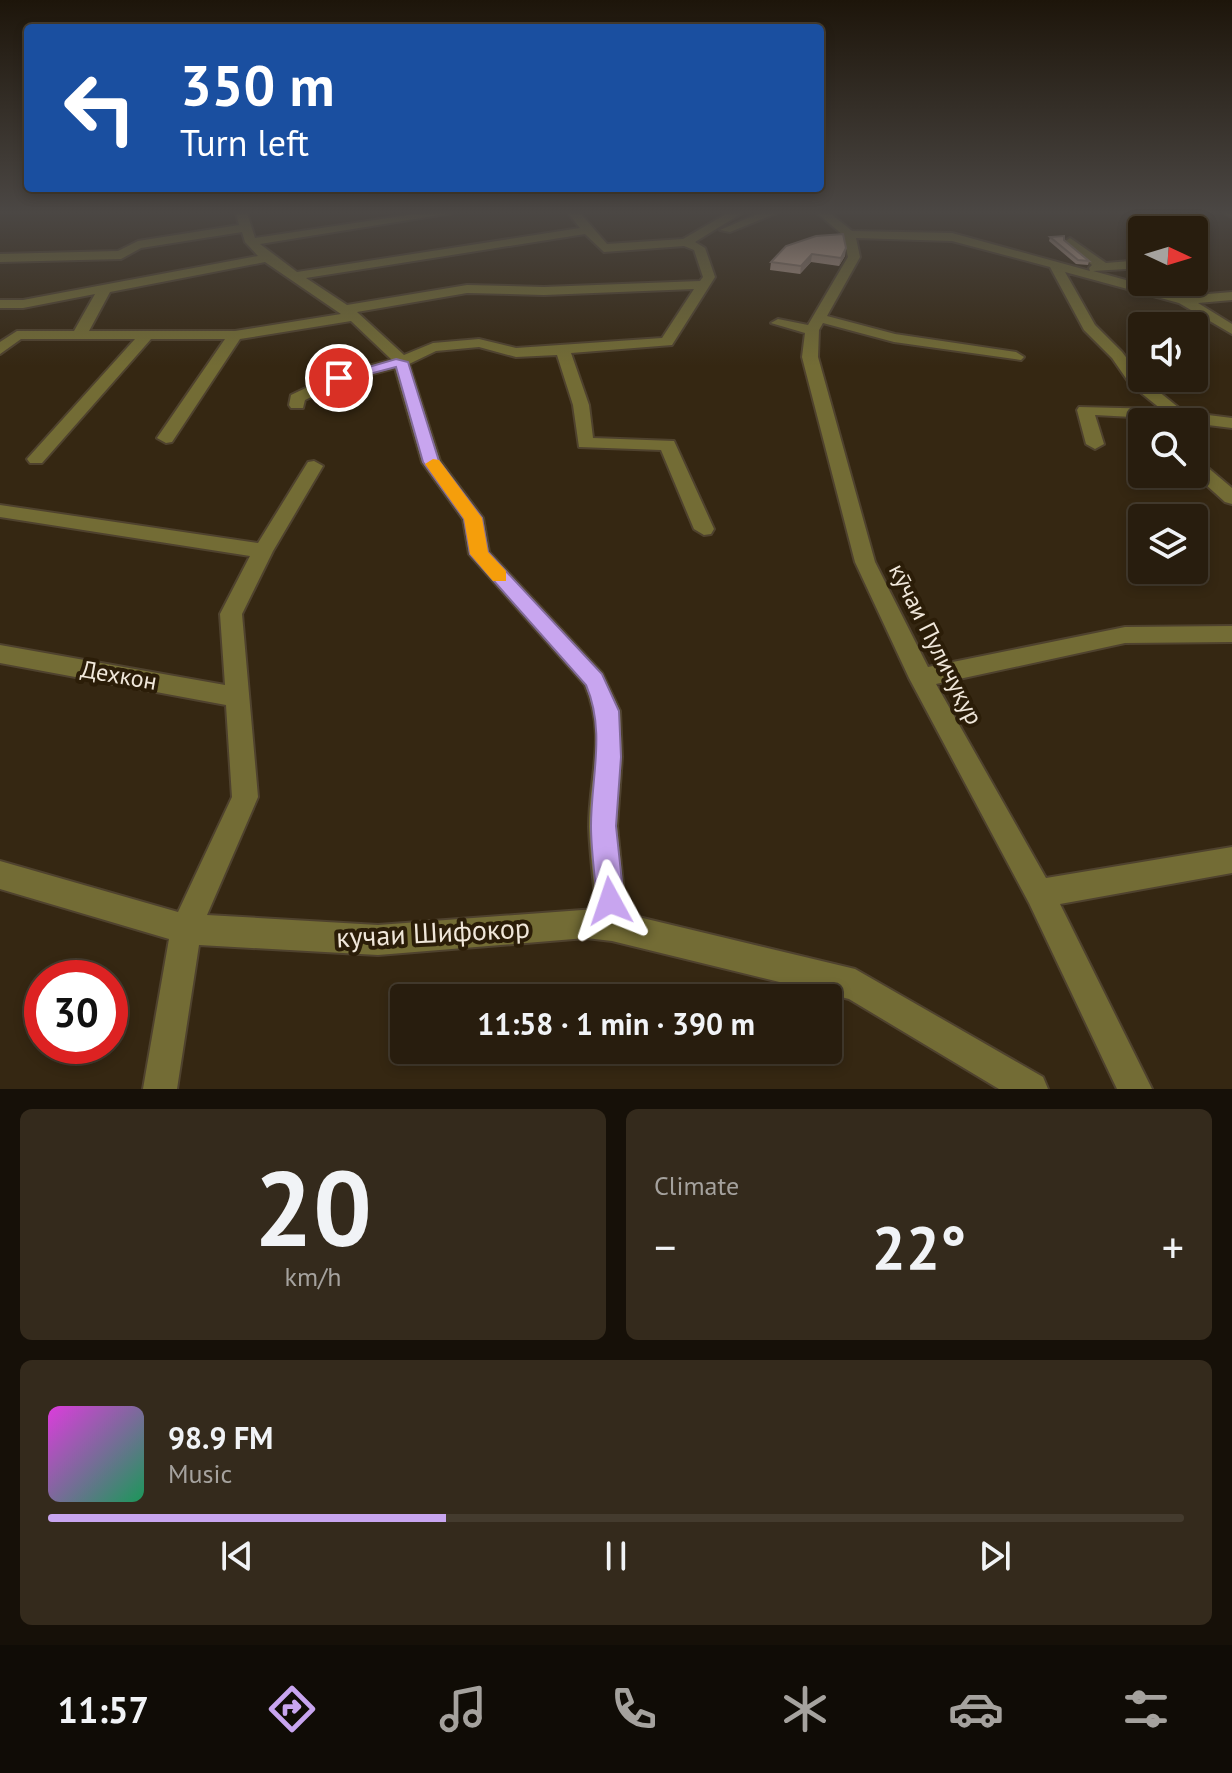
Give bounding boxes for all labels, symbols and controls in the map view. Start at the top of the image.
text: 350 m [180,49,335,121]
icon: left [48,56,152,160]
text: Turn left [180,119,309,166]
north arrow [1128,216,1208,296]
map controls [1128,216,1208,584]
button: sound [1128,312,1208,392]
pin [305,344,373,412]
icon: arrive [317,356,361,400]
button: search [1128,408,1208,488]
button: layers [1128,504,1208,584]
street label: кӯчаи Пуличуқур [882,558,990,730]
street label: Дехкон [79,653,159,697]
position arrow [568,859,652,943]
street label: кучаи Шифокор [335,908,531,956]
speed limit sign: 30 [24,960,128,1064]
text: 11:58 · 1 min · 390 m [477,1004,755,1043]
text: 20 [254,1140,372,1275]
text: Climate [654,1169,739,1202]
text: 22° [872,1208,966,1286]
text: − [654,1218,676,1275]
text: + [1162,1218,1184,1275]
text: km/h [285,1260,342,1293]
text: 98.9 FM [168,1418,273,1457]
text: Music [168,1457,232,1490]
icon: previous [215,1534,259,1578]
icon: pause [594,1534,638,1578]
icon: next [973,1534,1017,1578]
icon: directions [264,1681,320,1737]
icon: music [435,1681,491,1737]
icon: phone [606,1681,662,1737]
icon: climate [777,1681,833,1737]
icon: car [948,1681,1004,1737]
icon: filters [1118,1681,1174,1737]
text: 11:57 [57,1686,149,1733]

